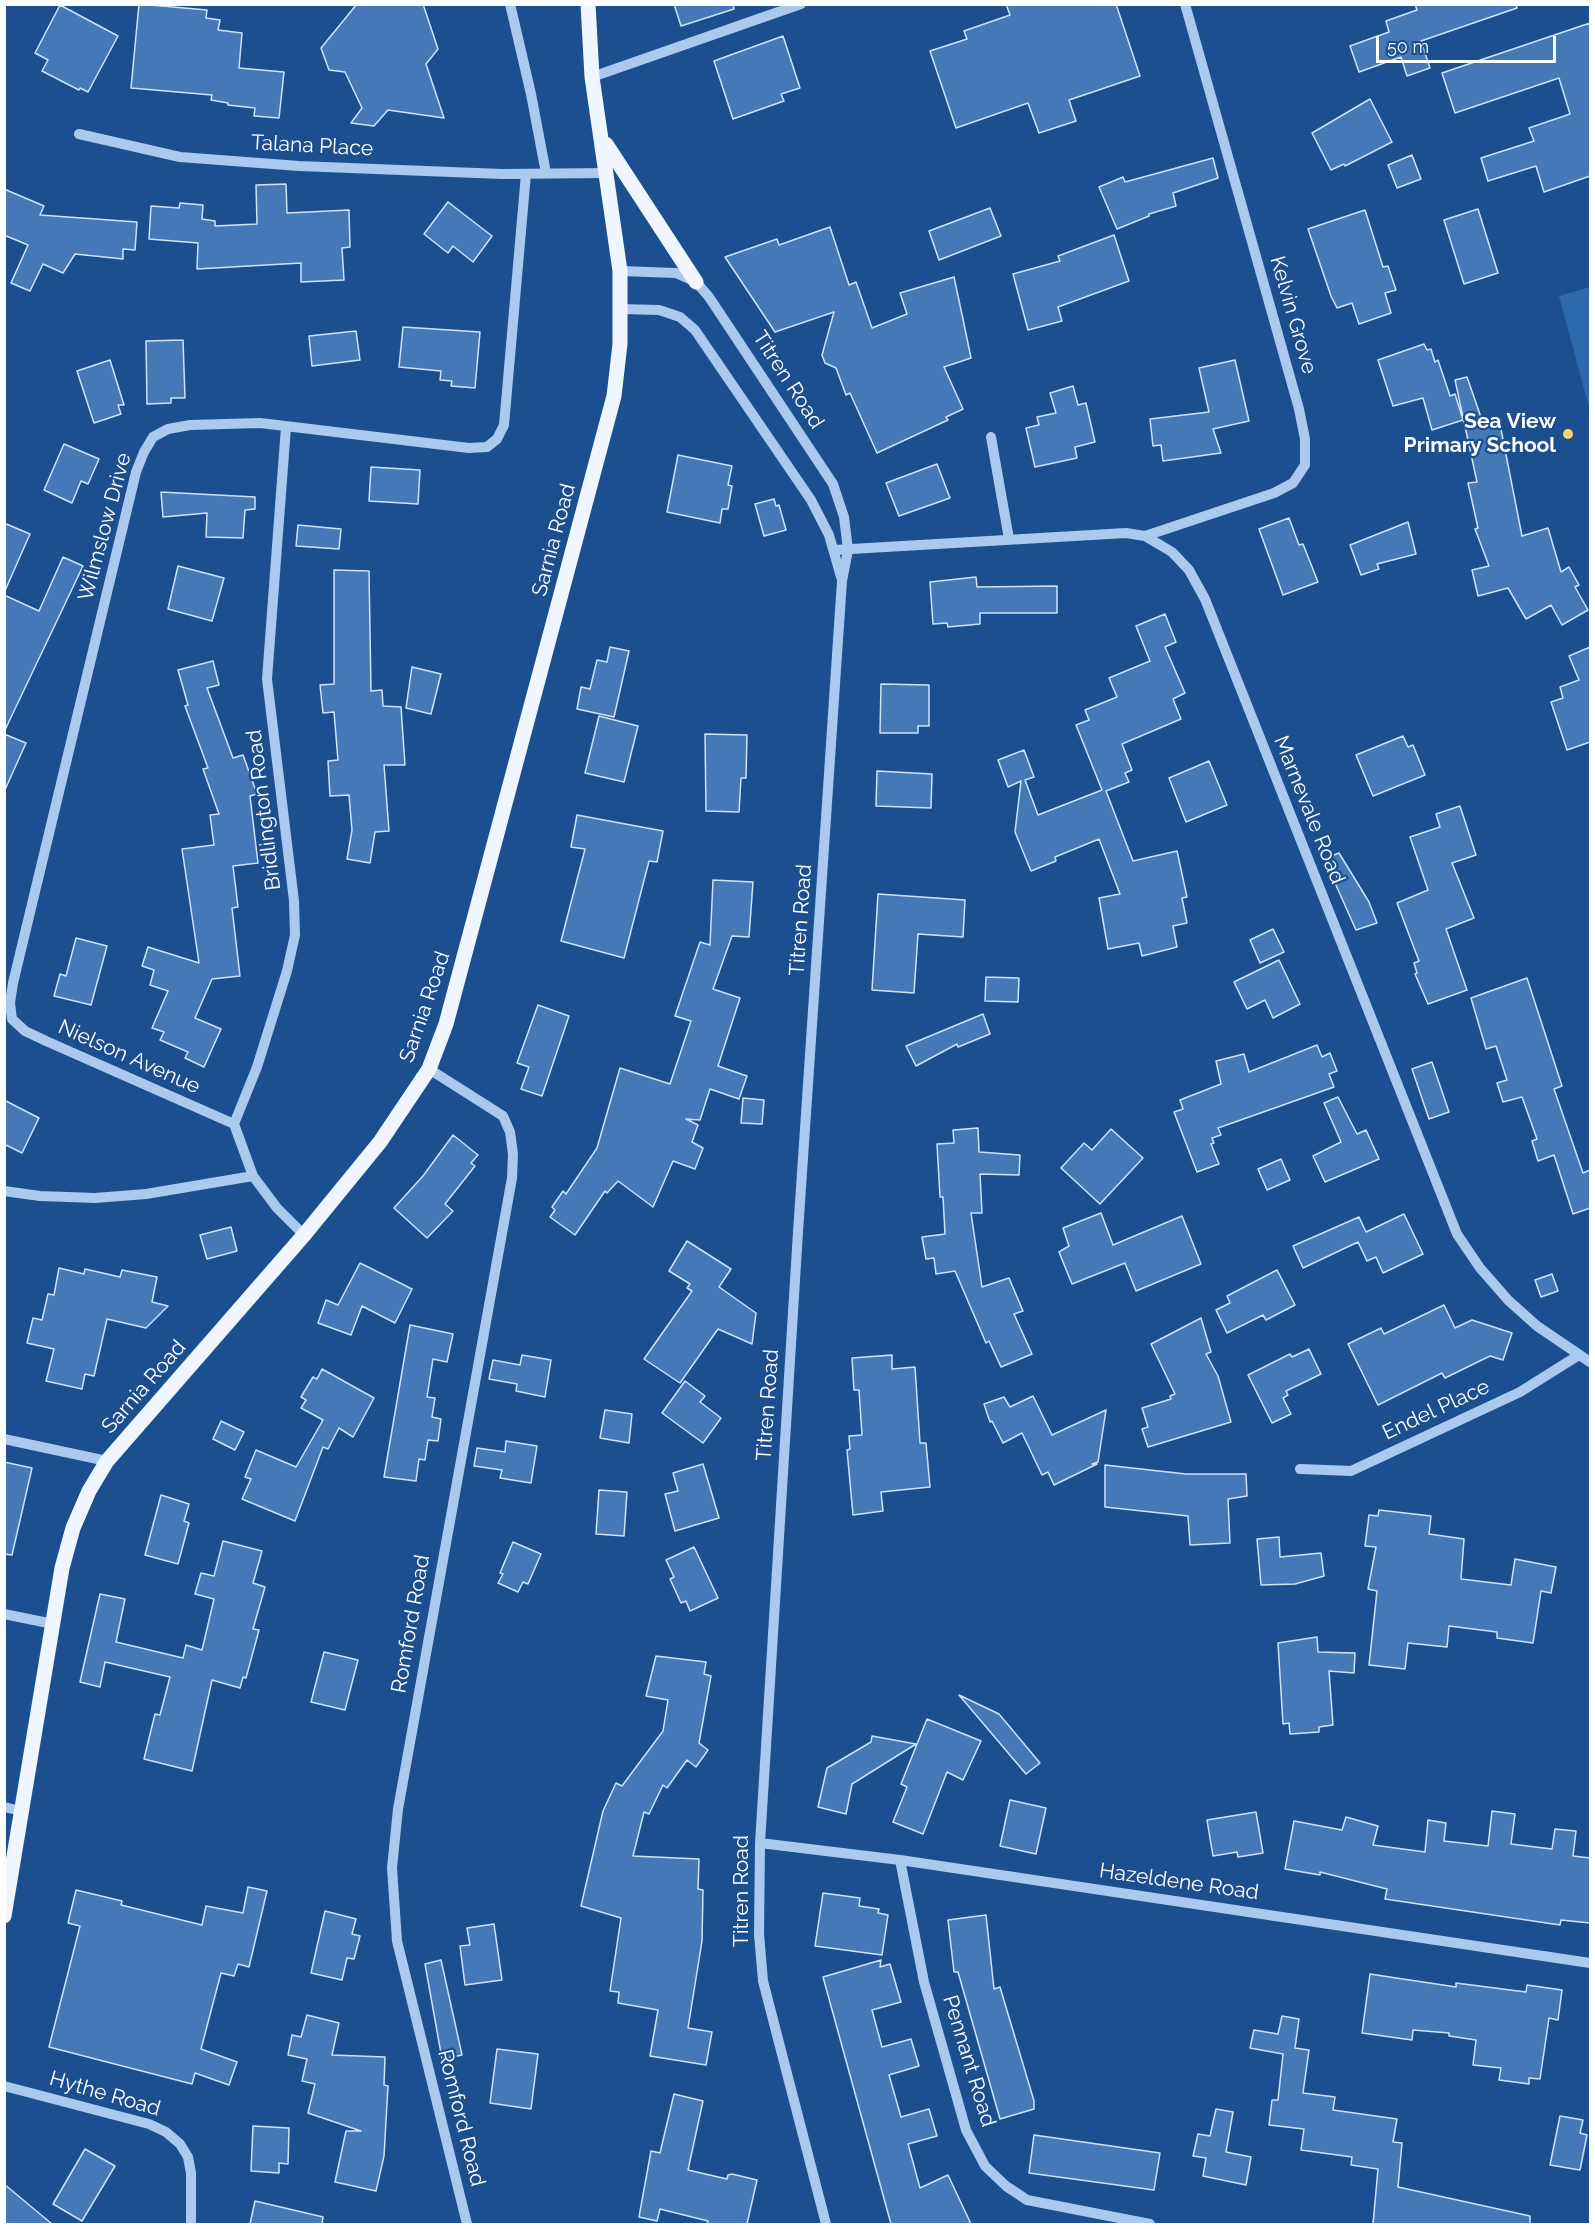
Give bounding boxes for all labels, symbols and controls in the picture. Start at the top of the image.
scale bar [1379,24,1559,62]
text: 50 m [1387,36,1429,57]
street label: Talana Place [250,130,374,162]
street label: Kelvin Grove [1264,253,1322,377]
street label: Titren Road [747,326,829,434]
place label: Sea View Primary School [1404,409,1556,459]
marker: Sea View Primary School [1561,427,1575,441]
street label: Wilmslow Drive [73,450,137,604]
street label: Sarnia Road [527,481,581,599]
street label: Bridlington Road [242,728,286,892]
street label: Marnevale Road [1268,732,1350,888]
street label: Titren Road [785,863,817,977]
street label: Sarnia Road [394,948,456,1066]
street label: Nielson Avenue [54,1014,204,1100]
street label: Sarnia Road [97,1335,191,1439]
street label: Titren Road [752,1348,784,1462]
street label: Endel Place [1378,1374,1494,1446]
street label: Romford Road [386,1553,436,1695]
street label: Titren Road [729,1835,755,1947]
street label: Hazeldene Road [1098,1858,1260,1906]
street label: Pennant Road [937,1992,1001,2130]
street label: Romford Road [432,2047,490,2189]
street label: Hythe Road [47,2066,163,2122]

